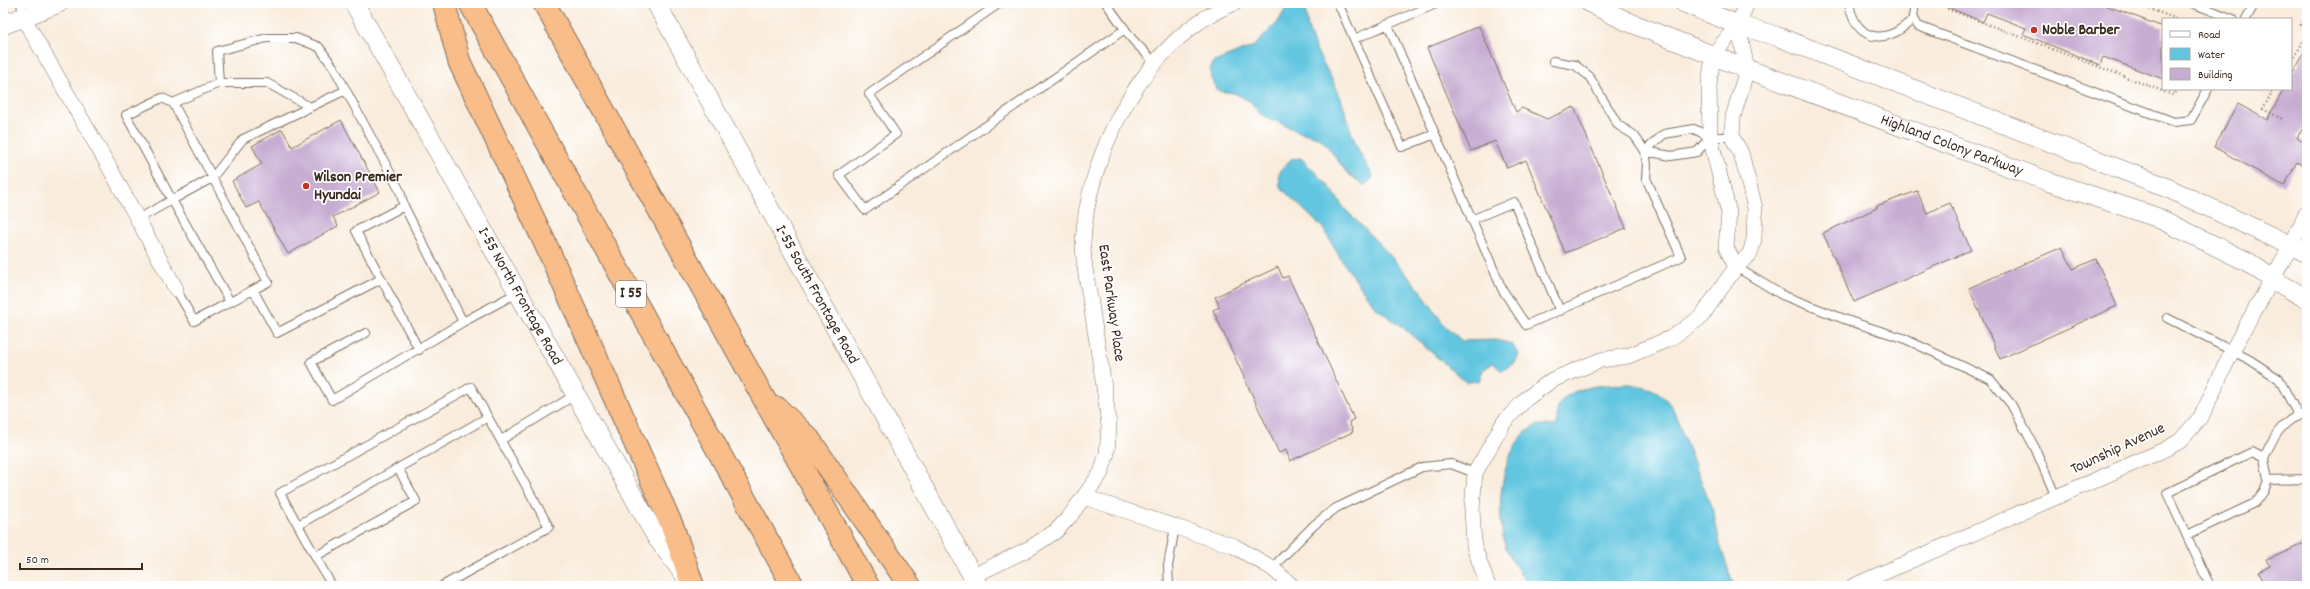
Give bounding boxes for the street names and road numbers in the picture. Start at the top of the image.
street label: Highland Colony Parkway [1877,108,2027,183]
street label: I-55 South Frontage Road [769,221,865,368]
street label: I-55 North Frontage Road [472,223,568,370]
street label: East Parkway Place [1091,243,1131,363]
road number: I 55 [616,281,646,307]
street label: Township Avenue [2067,417,2169,481]

